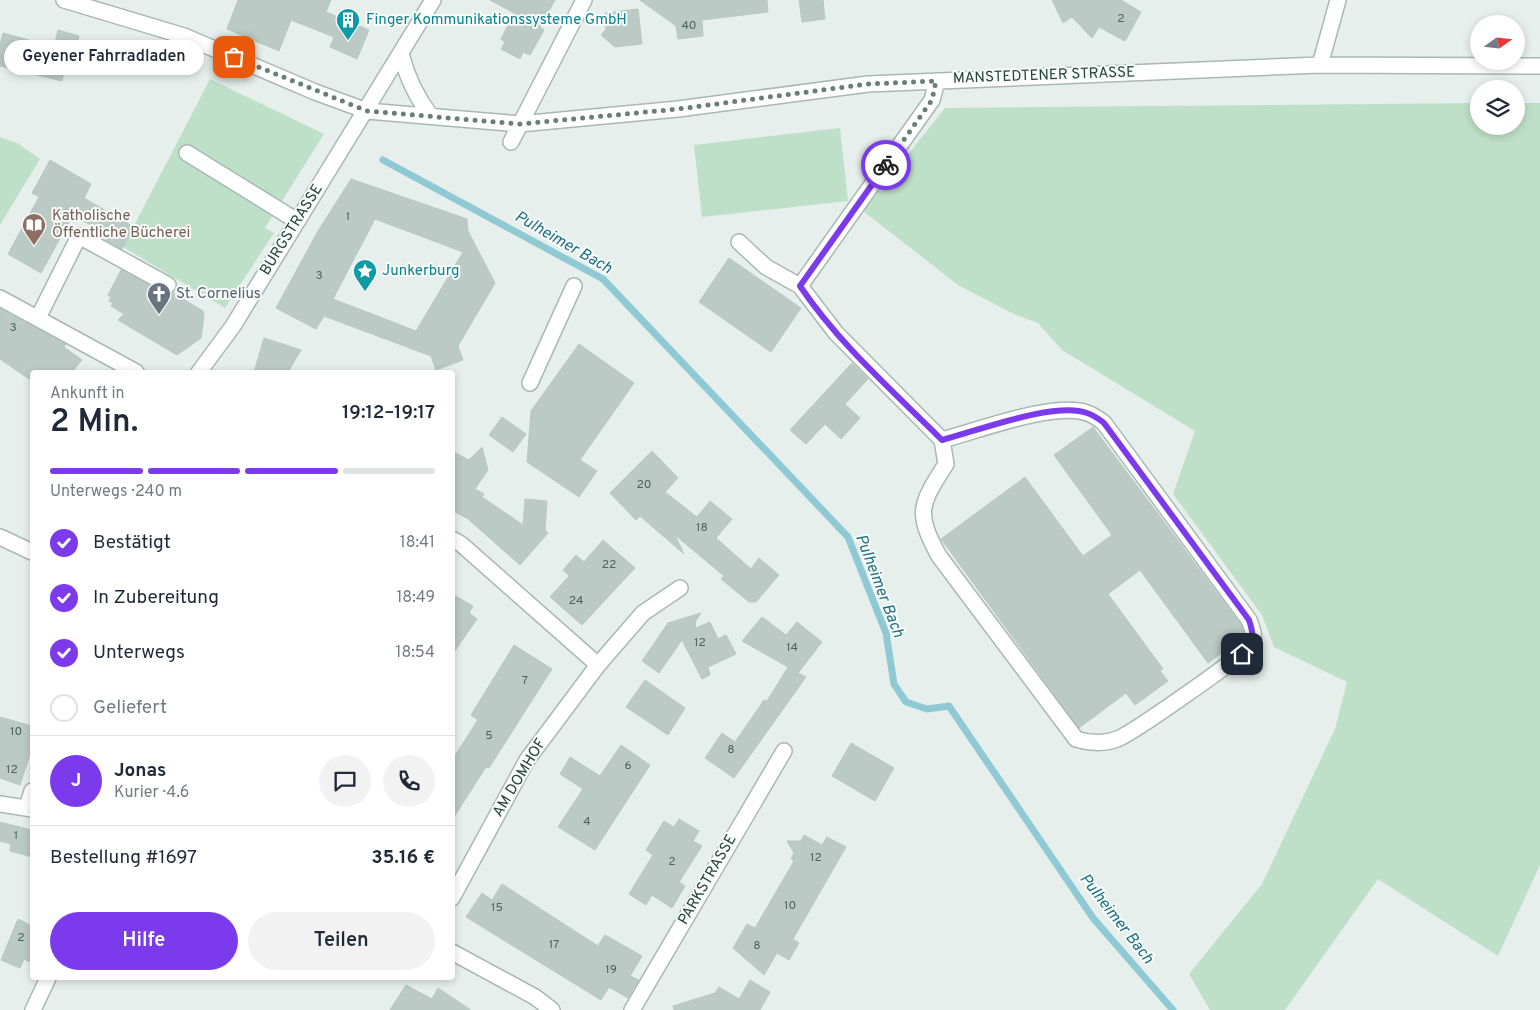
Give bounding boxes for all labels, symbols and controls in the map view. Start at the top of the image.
building icon: Finger Kommunikationssysteme GmbH [335,7,361,41]
place label: Finger Kommunikationssysteme GmbH [366,11,627,30]
house number: 2 [1117,11,1125,27]
north arrow [1470,15,1525,70]
map controls [1470,15,1525,135]
house number: 40 [681,18,697,34]
pin [213,36,255,78]
callout: Geyener Fahrradladen [4,40,204,74]
icon: bag [220,43,248,71]
text: Geyener Fahrradladen [22,47,186,67]
street label: MANSTEDTENER STRASSE [953,63,1136,89]
button: layers [1470,80,1525,135]
courier [861,140,911,190]
icon: bike [872,151,900,179]
street label: BURGSTRASSE [256,181,328,279]
place label: Katholische Öffentliche Bücherei [52,207,190,243]
water label: Pulheimer Bach [511,207,616,279]
house number: 1 [346,209,350,225]
library icon: Katholische Öffentliche Bücherei [21,212,47,246]
place icon: Junkerburg [352,258,378,292]
place label: Junkerburg [382,262,460,281]
house number: 3 [315,268,323,284]
church icon: St. Cornelius [146,281,172,315]
place label: St. Cornelius [176,285,261,304]
house number: 3 [9,320,17,336]
text: Ankunft in [50,384,125,404]
text: 19:12–19:17 [342,401,435,425]
text: 2 Min. [50,403,138,443]
house number: 20 [636,477,652,493]
text: Unterwegs · 240 m [50,482,182,502]
house number: 18 [696,520,708,536]
icon: check [50,529,78,557]
text: Bestätigt [93,531,171,555]
water label: Pulheimer Bach [850,531,908,641]
text: 18:41 [400,533,435,553]
house number: 22 [602,557,616,573]
icon: check [50,584,78,612]
text: In Zubereitung [93,586,219,610]
text: 18:49 [396,588,435,608]
house number: 24 [569,593,583,609]
pin [1221,633,1263,675]
house number: 12 [694,635,706,651]
icon: check [50,639,78,667]
house number: 14 [786,640,798,656]
icon: home [1228,640,1256,668]
text: Unterwegs [93,641,185,665]
text: 18:54 [395,643,435,663]
house number: 7 [522,673,528,689]
text: Geliefert [93,696,167,720]
house number: 10 [10,724,22,740]
house number: 5 [485,728,493,744]
street label: AM DOMHOF [489,735,551,821]
house number: 8 [727,742,735,758]
button: chat [319,755,371,807]
button: phone [383,755,435,807]
house number: 6 [624,758,632,774]
text: Jonas [114,759,166,783]
house number: 12 [6,762,18,778]
text: J [71,769,81,793]
text: Kurier · 4.6 [114,783,189,803]
house number: 4 [583,814,591,830]
house number: 1 [14,828,18,844]
street label: PARKSTRASSE [675,831,741,929]
text: Bestellung #1697 [50,846,197,870]
text: 35.16 € [371,846,435,870]
house number: 12 [810,850,822,866]
house number: 2 [668,854,676,870]
water label: Pulheimer Bach [1075,870,1158,968]
house number: 10 [784,898,796,914]
house number: 15 [491,900,503,916]
button: Hilfe [50,912,238,970]
button: Teilen [248,912,435,970]
house number: 2 [17,930,25,946]
house number: 17 [549,937,559,953]
house number: 8 [753,938,761,954]
house number: 19 [605,962,617,978]

